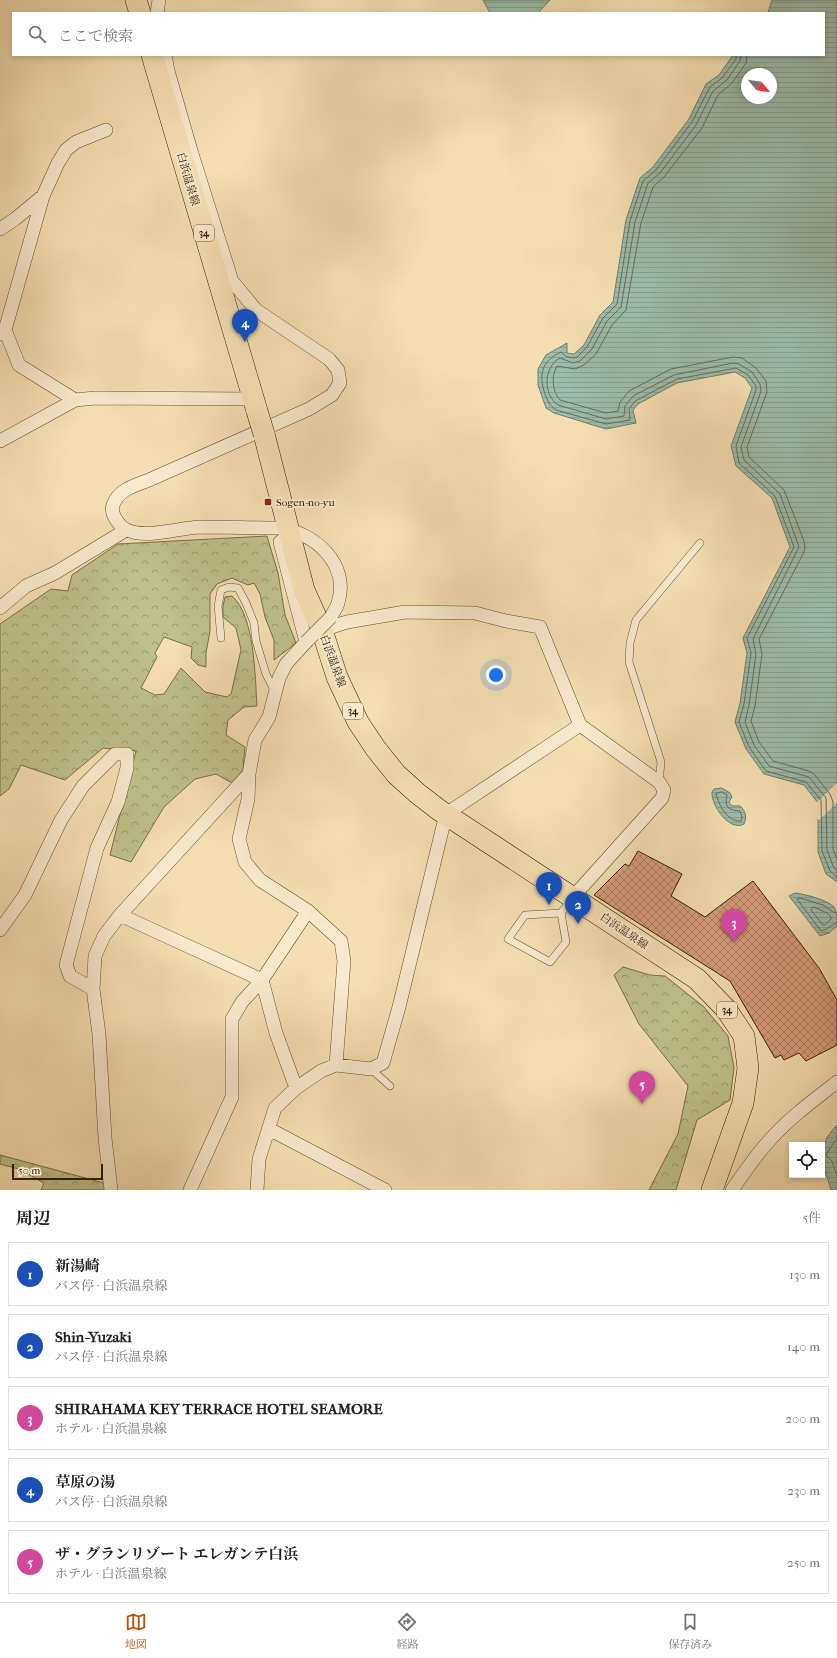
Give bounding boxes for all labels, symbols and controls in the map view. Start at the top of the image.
search box [12,12,825,56]
icon: search [26,23,48,45]
text: ここで検索 [58,27,133,45]
north arrow [741,68,777,104]
street label: 白浜温泉線 [174,151,202,207]
road number: 34 [194,225,214,241]
pin: 4 [232,309,258,342]
place label: Sogen-no-yu [276,496,335,509]
marker: Sogen-no-yu [263,497,273,507]
street label: 白浜温泉線 [317,633,349,689]
your location [486,665,506,685]
road number: 34 [343,703,363,719]
pin: 1 [536,872,562,905]
pin: 2 [565,891,591,924]
pin: 3 [721,909,747,942]
street label: 白浜温泉線 [598,910,650,952]
road number: 34 [717,1002,737,1018]
pin: 5 [629,1071,655,1104]
map controls [789,1142,825,1178]
button: locate [789,1142,825,1178]
scale bar [12,1162,103,1181]
text: 50 m [18,1164,40,1177]
text: 周辺 [16,1208,50,1228]
text: 5件 [802,1210,821,1225]
text: 新湯崎 [55,1257,100,1275]
text: 1 [28,1267,32,1282]
text: 130 m [789,1267,820,1282]
text: バス停 · 白浜温泉線 [55,1278,167,1293]
text: Shin-Yuzaki [55,1328,132,1346]
text: 2 [27,1339,33,1354]
text: 140 m [787,1339,820,1354]
text: バス停 · 白浜温泉線 [55,1349,167,1364]
text: SHIRAHAMA KEY TERRACE HOTEL SEAMORE [55,1400,383,1418]
text: 3 [27,1411,33,1426]
text: 200 m [785,1411,820,1426]
text: ホテル · 白浜温泉線 [55,1421,167,1436]
text: 草原の湯 [55,1473,115,1491]
text: 4 [26,1483,34,1498]
text: 230 m [787,1483,820,1498]
text: バス停 · 白浜温泉線 [55,1494,167,1509]
text: ザ・グランリゾート エレガンテ白浜 [55,1545,298,1563]
text: 5 [27,1555,33,1570]
text: 250 m [787,1555,820,1570]
text: ホテル · 白浜温泉線 [55,1566,167,1581]
tab: 地図 [125,1611,147,1651]
tab: 経路 [396,1611,418,1651]
tab: 保存済み [668,1611,712,1651]

